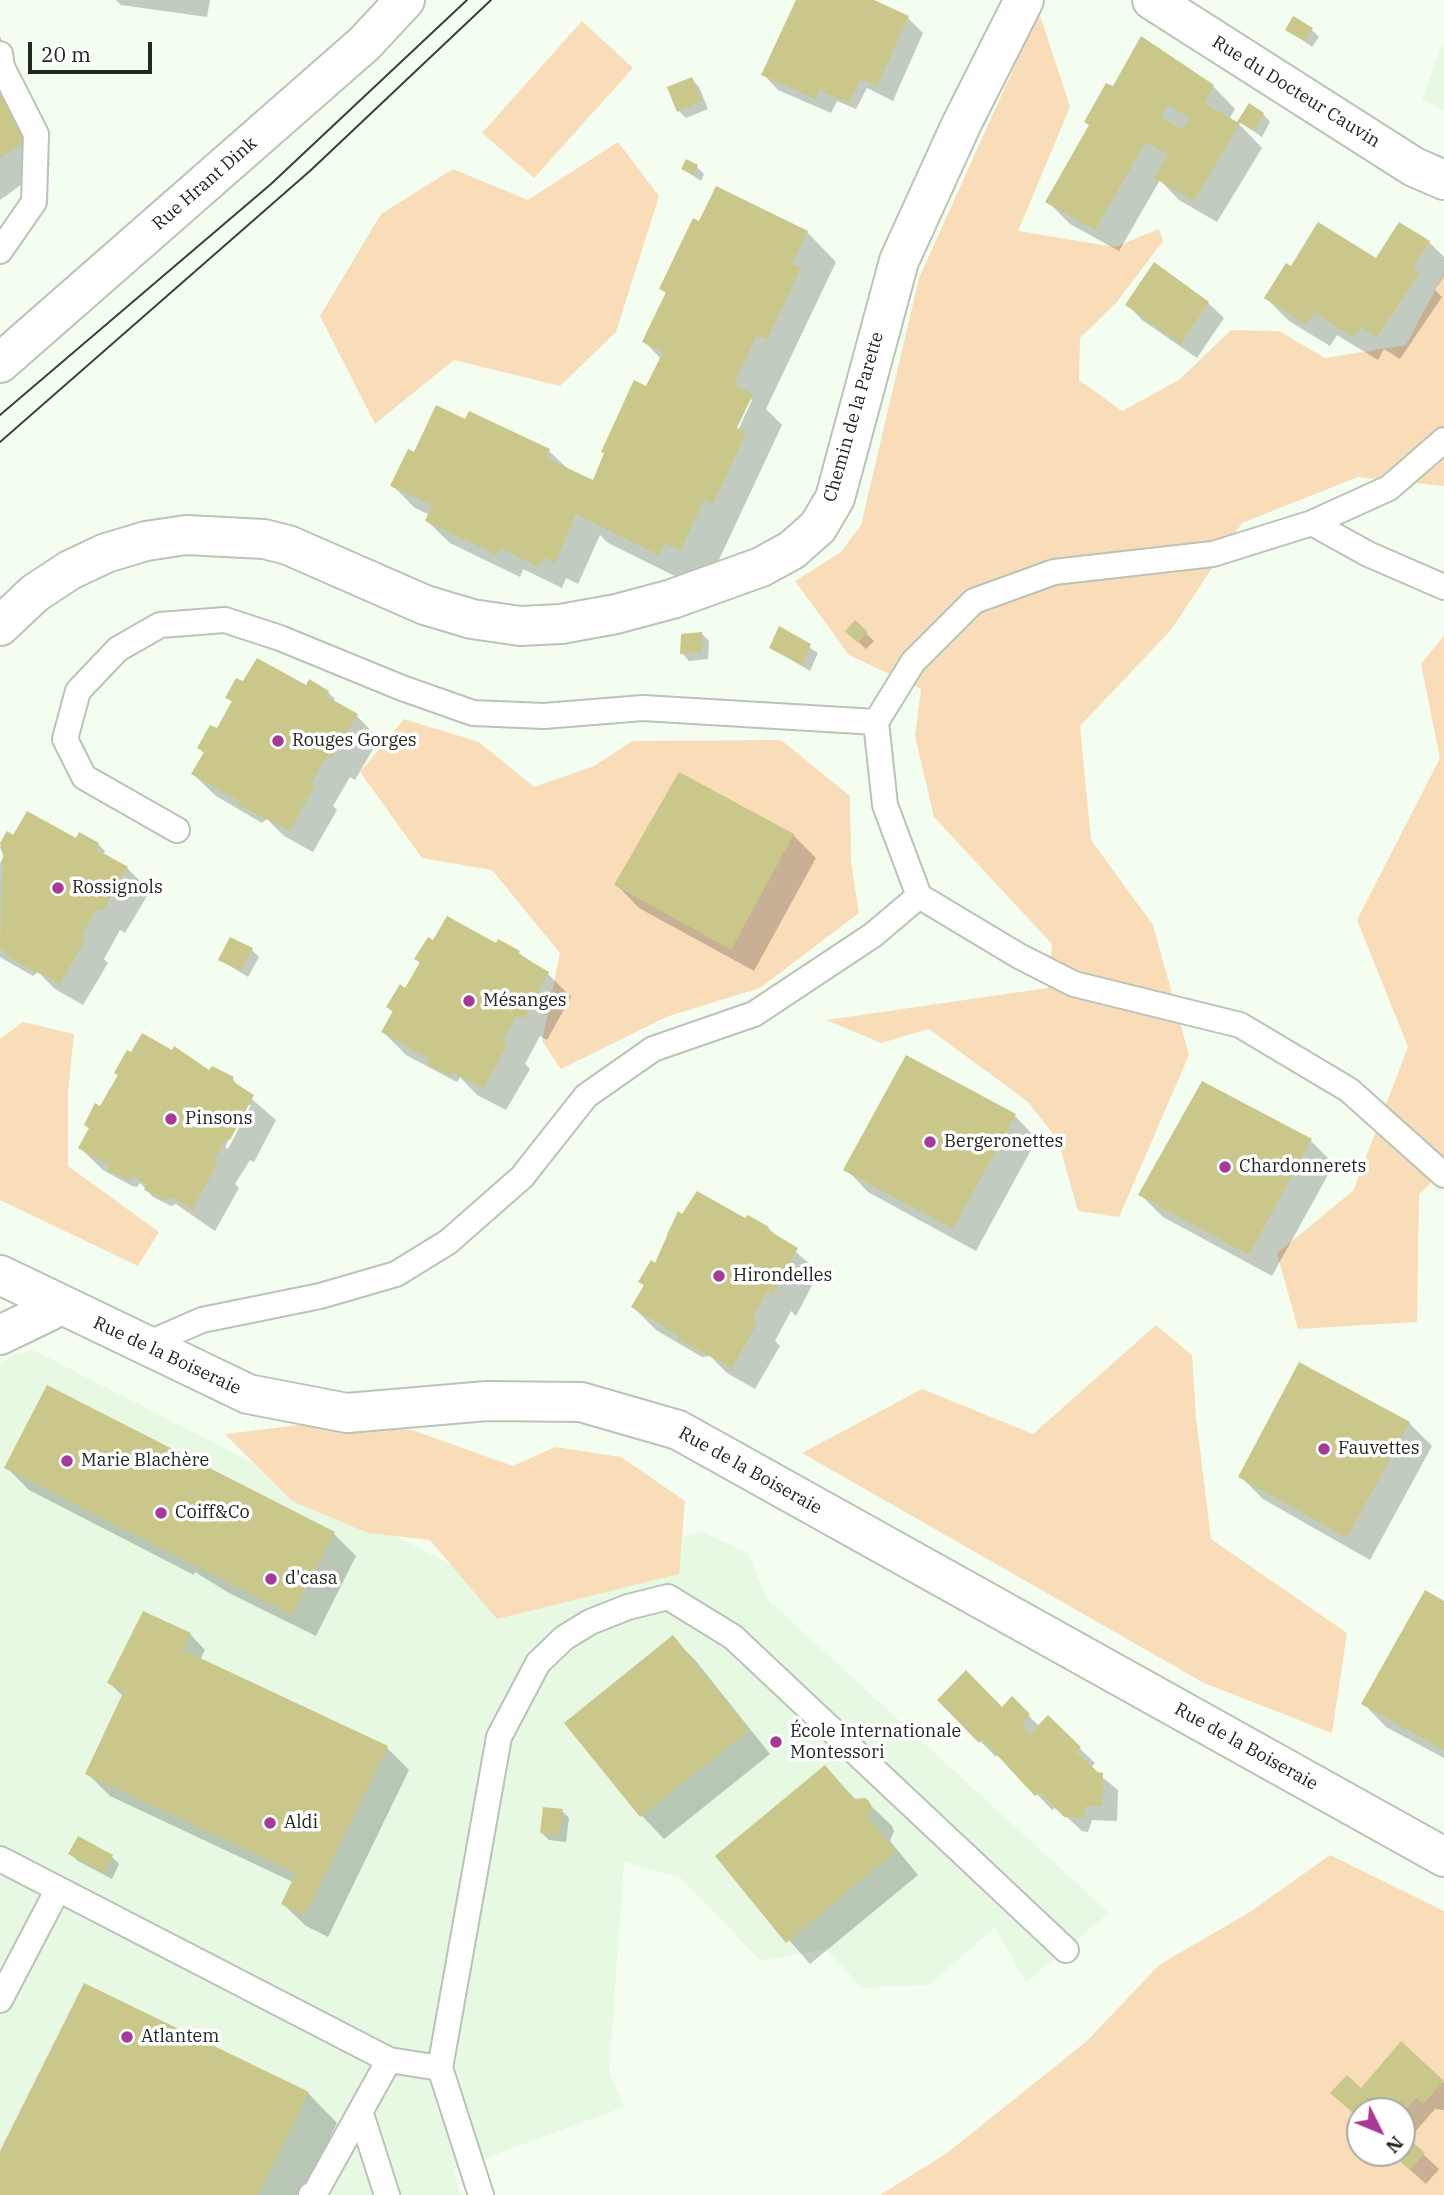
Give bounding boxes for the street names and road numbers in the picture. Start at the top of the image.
street label: Rue du Docteur Cauvin [1208,31,1384,153]
street label: Rue Hrant Dink [148,133,262,235]
street label: Chemin de la Parette [819,330,889,504]
street label: Rue de la Boiseraie [90,1312,244,1400]
street label: Rue de la Boiseraie [675,1423,825,1519]
street label: Rue de la Boiseraie [1171,1699,1321,1795]

